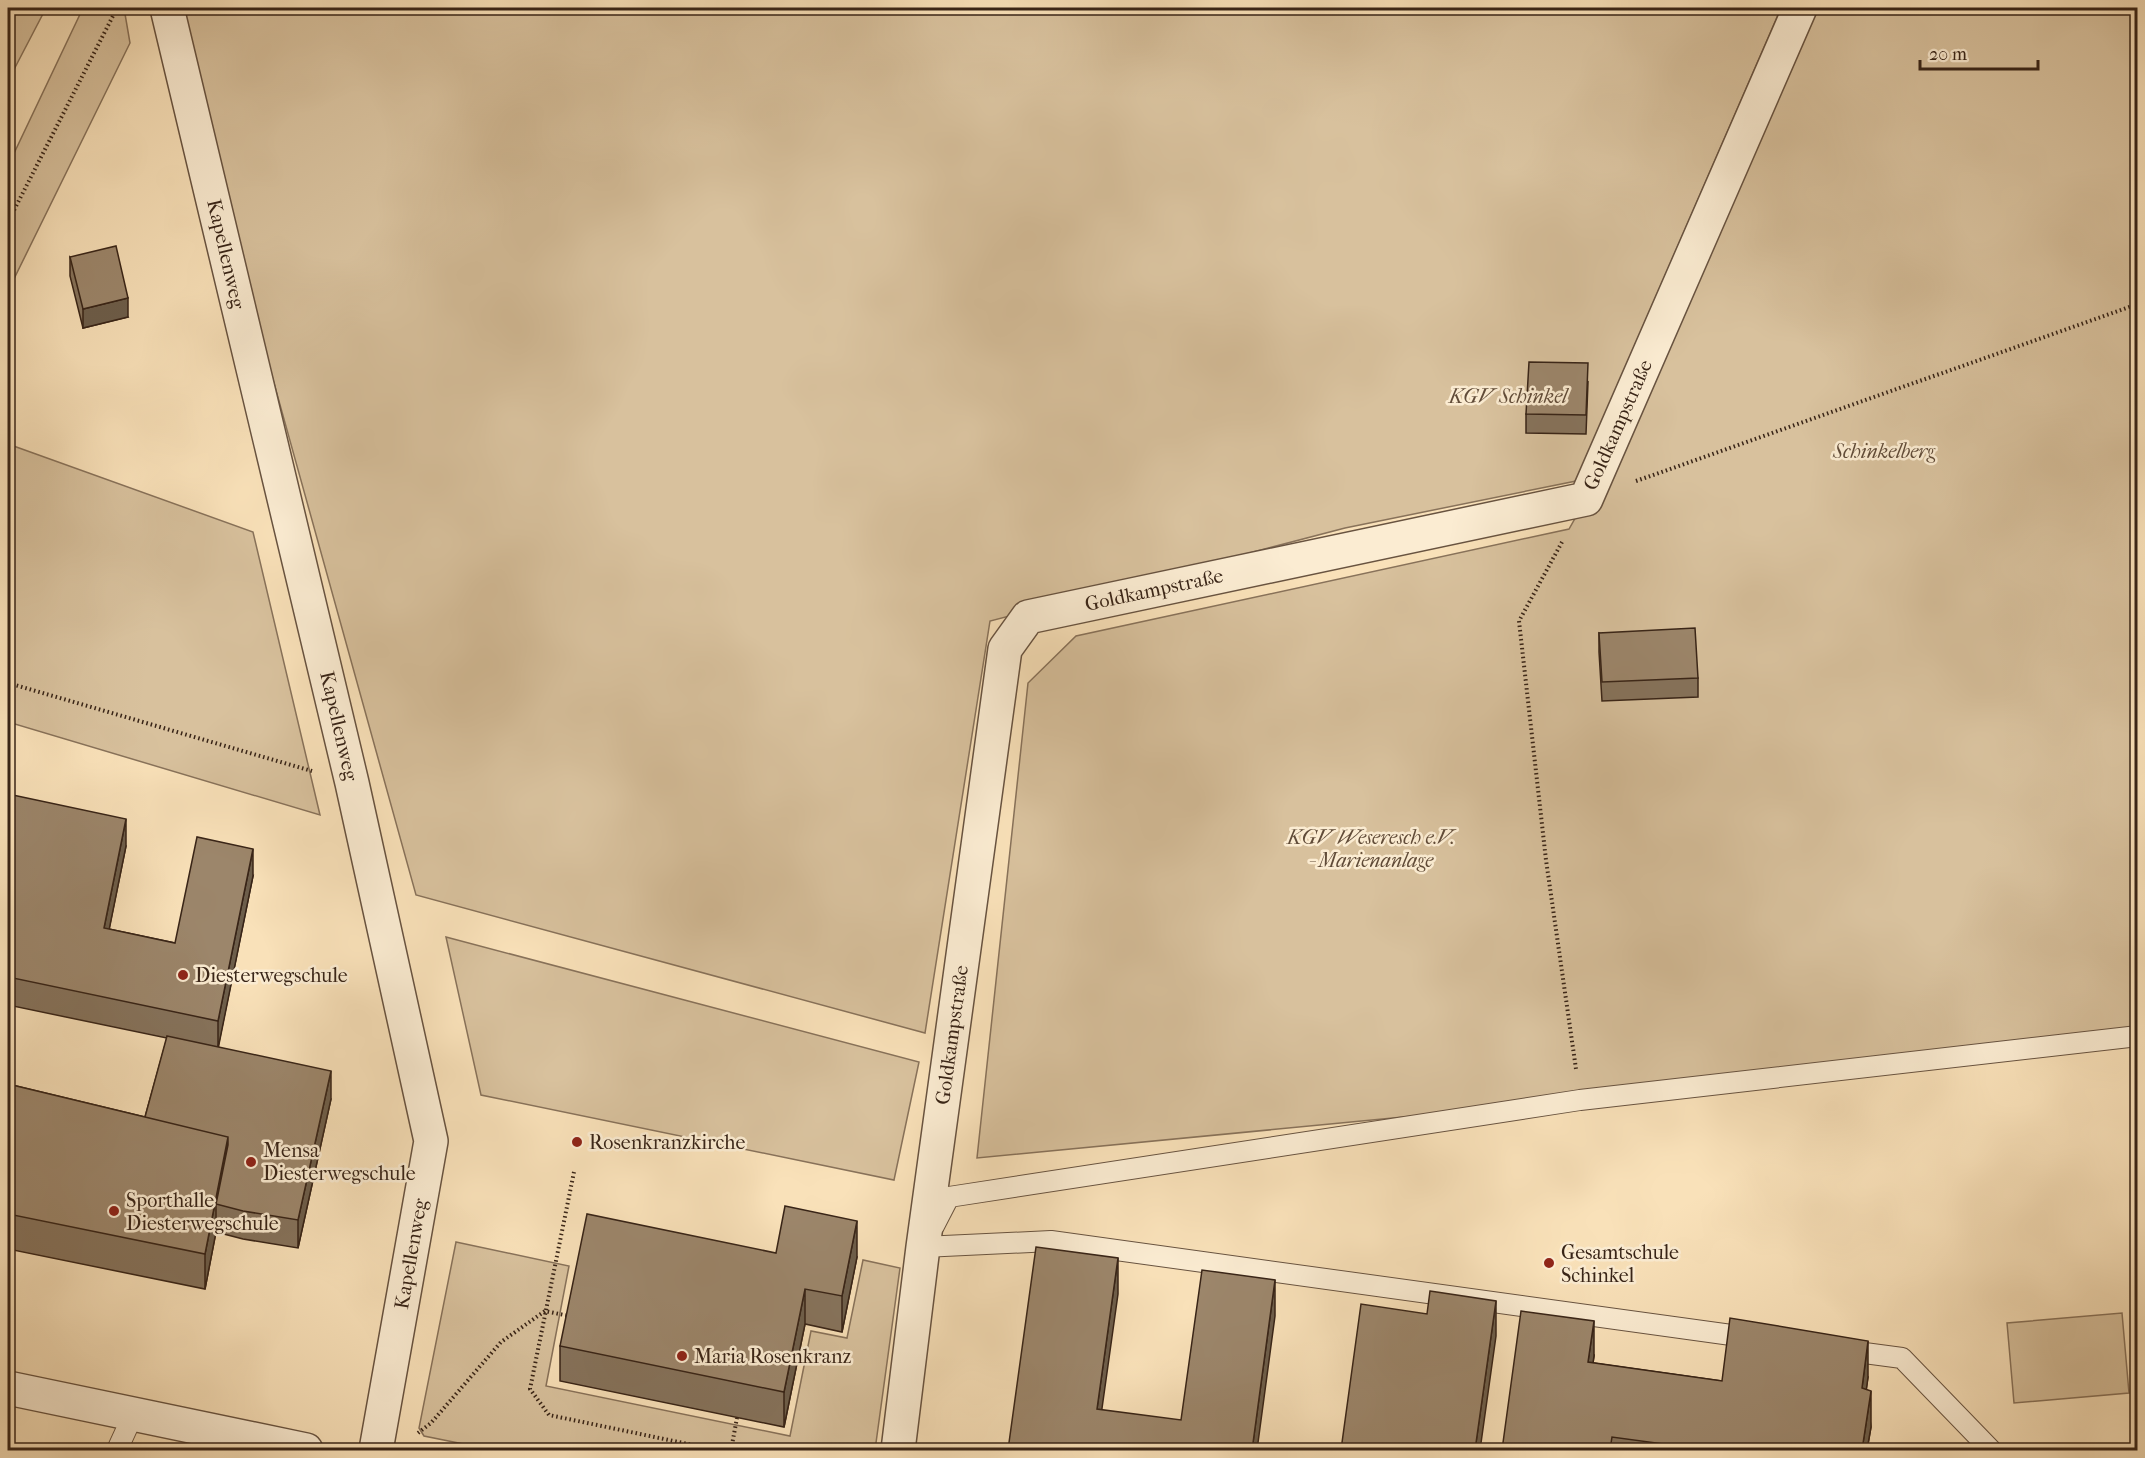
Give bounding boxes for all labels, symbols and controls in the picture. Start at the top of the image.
scale bar [1920,33,2038,71]
text: 20 m [1929,44,1967,65]
street label: Kapellenweg [202,197,250,311]
street label: Goldkampstraße [1579,356,1657,494]
park label: KGV Schinkel [1447,385,1569,408]
park label: Schinkelberg [1832,440,1936,463]
street label: Goldkampstraße [1083,564,1225,616]
street label: Kapellenweg [315,669,363,783]
park label: KGV Weseresch e.V. - Marienanlage [1285,826,1457,872]
place label: Diesterwegschule [195,964,348,987]
street label: Goldkampstraße [931,964,973,1106]
marker: Diesterwegschule [176,968,190,982]
place label: Rosenkranzkirche [589,1131,745,1154]
marker: Rosenkranzkirche [570,1135,584,1149]
place label: Mensa Diesterwegschule [263,1139,416,1185]
marker: Mensa Diesterwegschule [244,1155,258,1169]
place label: Sporthalle Diesterwegschule [126,1189,279,1235]
street label: Kapellenweg [390,1197,432,1311]
marker: Sporthalle Diesterwegschule [107,1204,121,1218]
place label: Gesamtschule Schinkel [1561,1241,1679,1287]
marker: Gesamtschule Schinkel [1542,1256,1556,1270]
place label: Maria Rosenkranz [694,1345,852,1368]
marker: Maria Rosenkranz [675,1349,689,1363]

